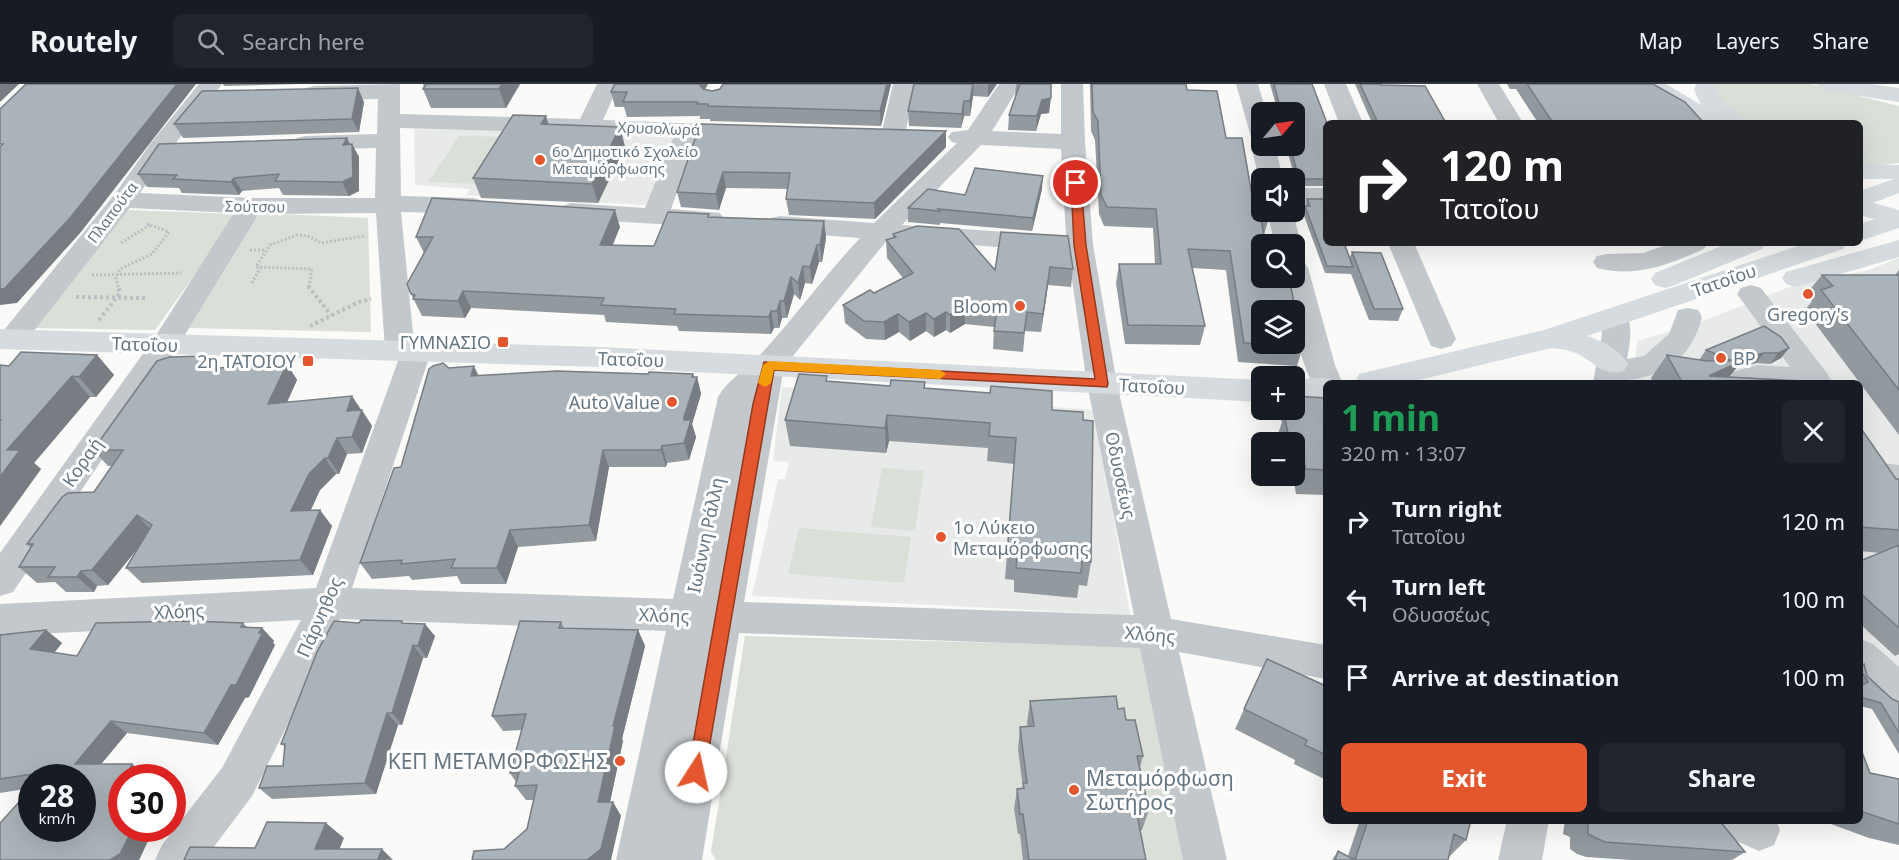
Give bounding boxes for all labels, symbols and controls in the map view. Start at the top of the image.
search box [173,14,593,68]
text: Routely [30,22,137,60]
icon: search [194,25,227,58]
text: Search here [242,26,365,56]
text: Map [1639,27,1683,55]
text: Layers [1716,27,1780,55]
text: Share [1813,27,1869,55]
north arrow [1251,102,1305,156]
map controls [1251,102,1305,486]
street label: Χρυσολωρά [617,117,701,139]
text: 120 m [1440,136,1564,193]
place label: 6ο Δημοτικό Σχολείο Μεταμόρφωσης [552,141,698,178]
icon: right [1341,144,1419,222]
marker: 6ο Δημοτικό Σχολείο Μεταμόρφωσης [533,153,547,167]
pin [1050,157,1101,208]
icon: arrive [1059,166,1092,199]
button: sound [1251,168,1305,222]
street label: Πλαπούτα [82,177,142,247]
text: Τατοΐου [1440,190,1540,227]
street label: Σούτσου [225,195,285,217]
button: search [1251,234,1305,288]
street label: Τατοΐου [1689,258,1759,302]
marker: Gregory's [1801,287,1815,301]
place label: Bloom [953,294,1008,318]
marker: Bloom [1013,299,1027,313]
button: layers [1251,300,1305,354]
place label: Gregory's [1767,302,1849,326]
place label: ΓΥΜΝΑΣΙΟ [400,330,491,354]
street label: Τατοΐου [111,331,179,357]
marker: ΓΥΜΝΑΣΙΟ [496,335,510,349]
street label: Τατοΐου [597,346,665,372]
place label: BP [1733,346,1756,370]
place label: 2η ΤΑΤΟΙΟΥ [197,349,297,373]
marker: BP [1714,351,1728,365]
marker: 2η ΤΑΤΟΙΟΥ [301,354,315,368]
button: + [1251,366,1305,420]
street label: Τατοΐου [1118,372,1186,400]
place label: Auto Value [569,390,660,414]
text: 1 min [1341,393,1440,442]
marker: Auto Value [665,395,679,409]
button: close [1782,400,1845,463]
street label: Οδυσσέως [1100,429,1142,521]
button: − [1251,432,1305,486]
street label: Κοραή [56,433,108,491]
text: 320 m · 13:07 [1341,440,1466,467]
street label: Ιωάννη Ράλλη [681,475,729,595]
text: Turn right [1392,493,1502,523]
icon: right [1341,505,1374,538]
text: 120 m [1781,506,1845,536]
place label: 1ο Λύκειο Μεταμόρφωσης [953,515,1089,560]
text: Τατοΐου [1392,523,1466,550]
marker: 1ο Λύκειο Μεταμόρφωσης [934,530,948,544]
text: Turn left [1392,571,1486,601]
street label: Πάρνηθος [291,573,347,661]
icon: left [1341,583,1374,616]
text: 100 m [1781,584,1845,614]
street label: Χλόης [153,598,205,624]
text: Οδυσσέως [1392,601,1490,628]
street label: Χλόης [638,602,690,628]
street label: Χλόης [1124,620,1176,648]
icon: arrive [1341,661,1374,694]
text: Arrive at destination [1392,662,1619,692]
text: 100 m [1781,662,1845,692]
position arrow [664,740,728,804]
button: Exit [1341,743,1587,812]
button: Share [1599,743,1845,812]
place label: ΚΕΠ ΜΕΤΑΜΟΡΦΩΣΗΣ [388,747,608,775]
marker: ΚΕΠ ΜΕΤΑΜΟΡΦΩΣΗΣ [613,754,627,768]
speed limit sign: 30 [108,764,186,842]
place label: Μεταμόρφωση Σωτήρος [1086,764,1234,816]
text: 28 [40,775,74,816]
marker: Μεταμόρφωση Σωτήρος [1067,783,1081,797]
text: km/h [39,808,75,828]

